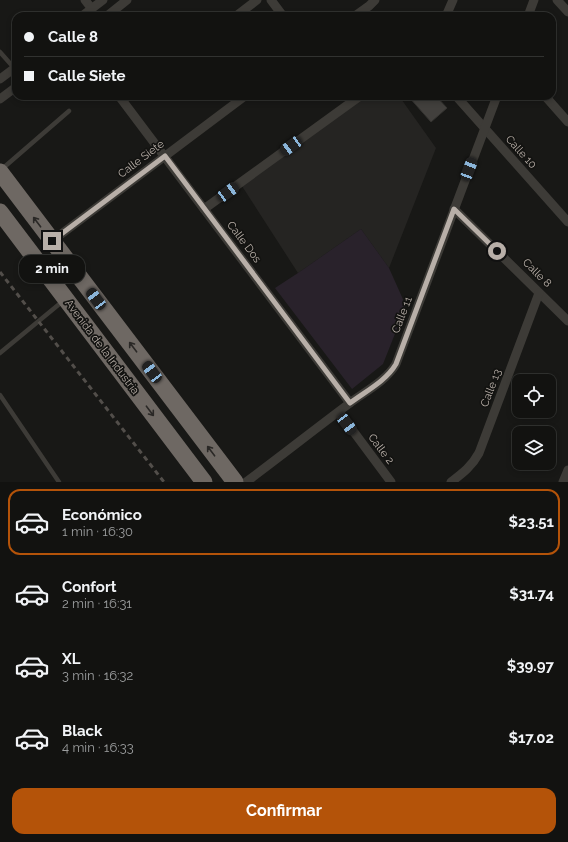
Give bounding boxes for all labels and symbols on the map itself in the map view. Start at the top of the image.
street label: Calle 10 [503,133,539,171]
car [278,134,304,158]
street label: Calle Siete [115,137,167,181]
car [459,156,479,182]
car [215,180,241,204]
one-way arrow [33,216,41,227]
street label: Calle Dos [224,219,264,265]
route end [43,232,61,250]
route start [488,242,506,260]
callout: 2 min [19,255,85,283]
street label: Calle 8 [520,256,554,290]
car [84,286,108,312]
street label: Calle 11 [389,295,415,335]
street label: Avenida de la Industria [62,297,142,397]
one-way arrow [128,342,137,353]
car [140,359,164,385]
street label: Calle 13 [478,367,504,409]
one-way arrow [146,405,155,416]
car [335,411,359,437]
street label: Calle 2 [365,431,397,467]
one-way arrow [207,446,216,457]

